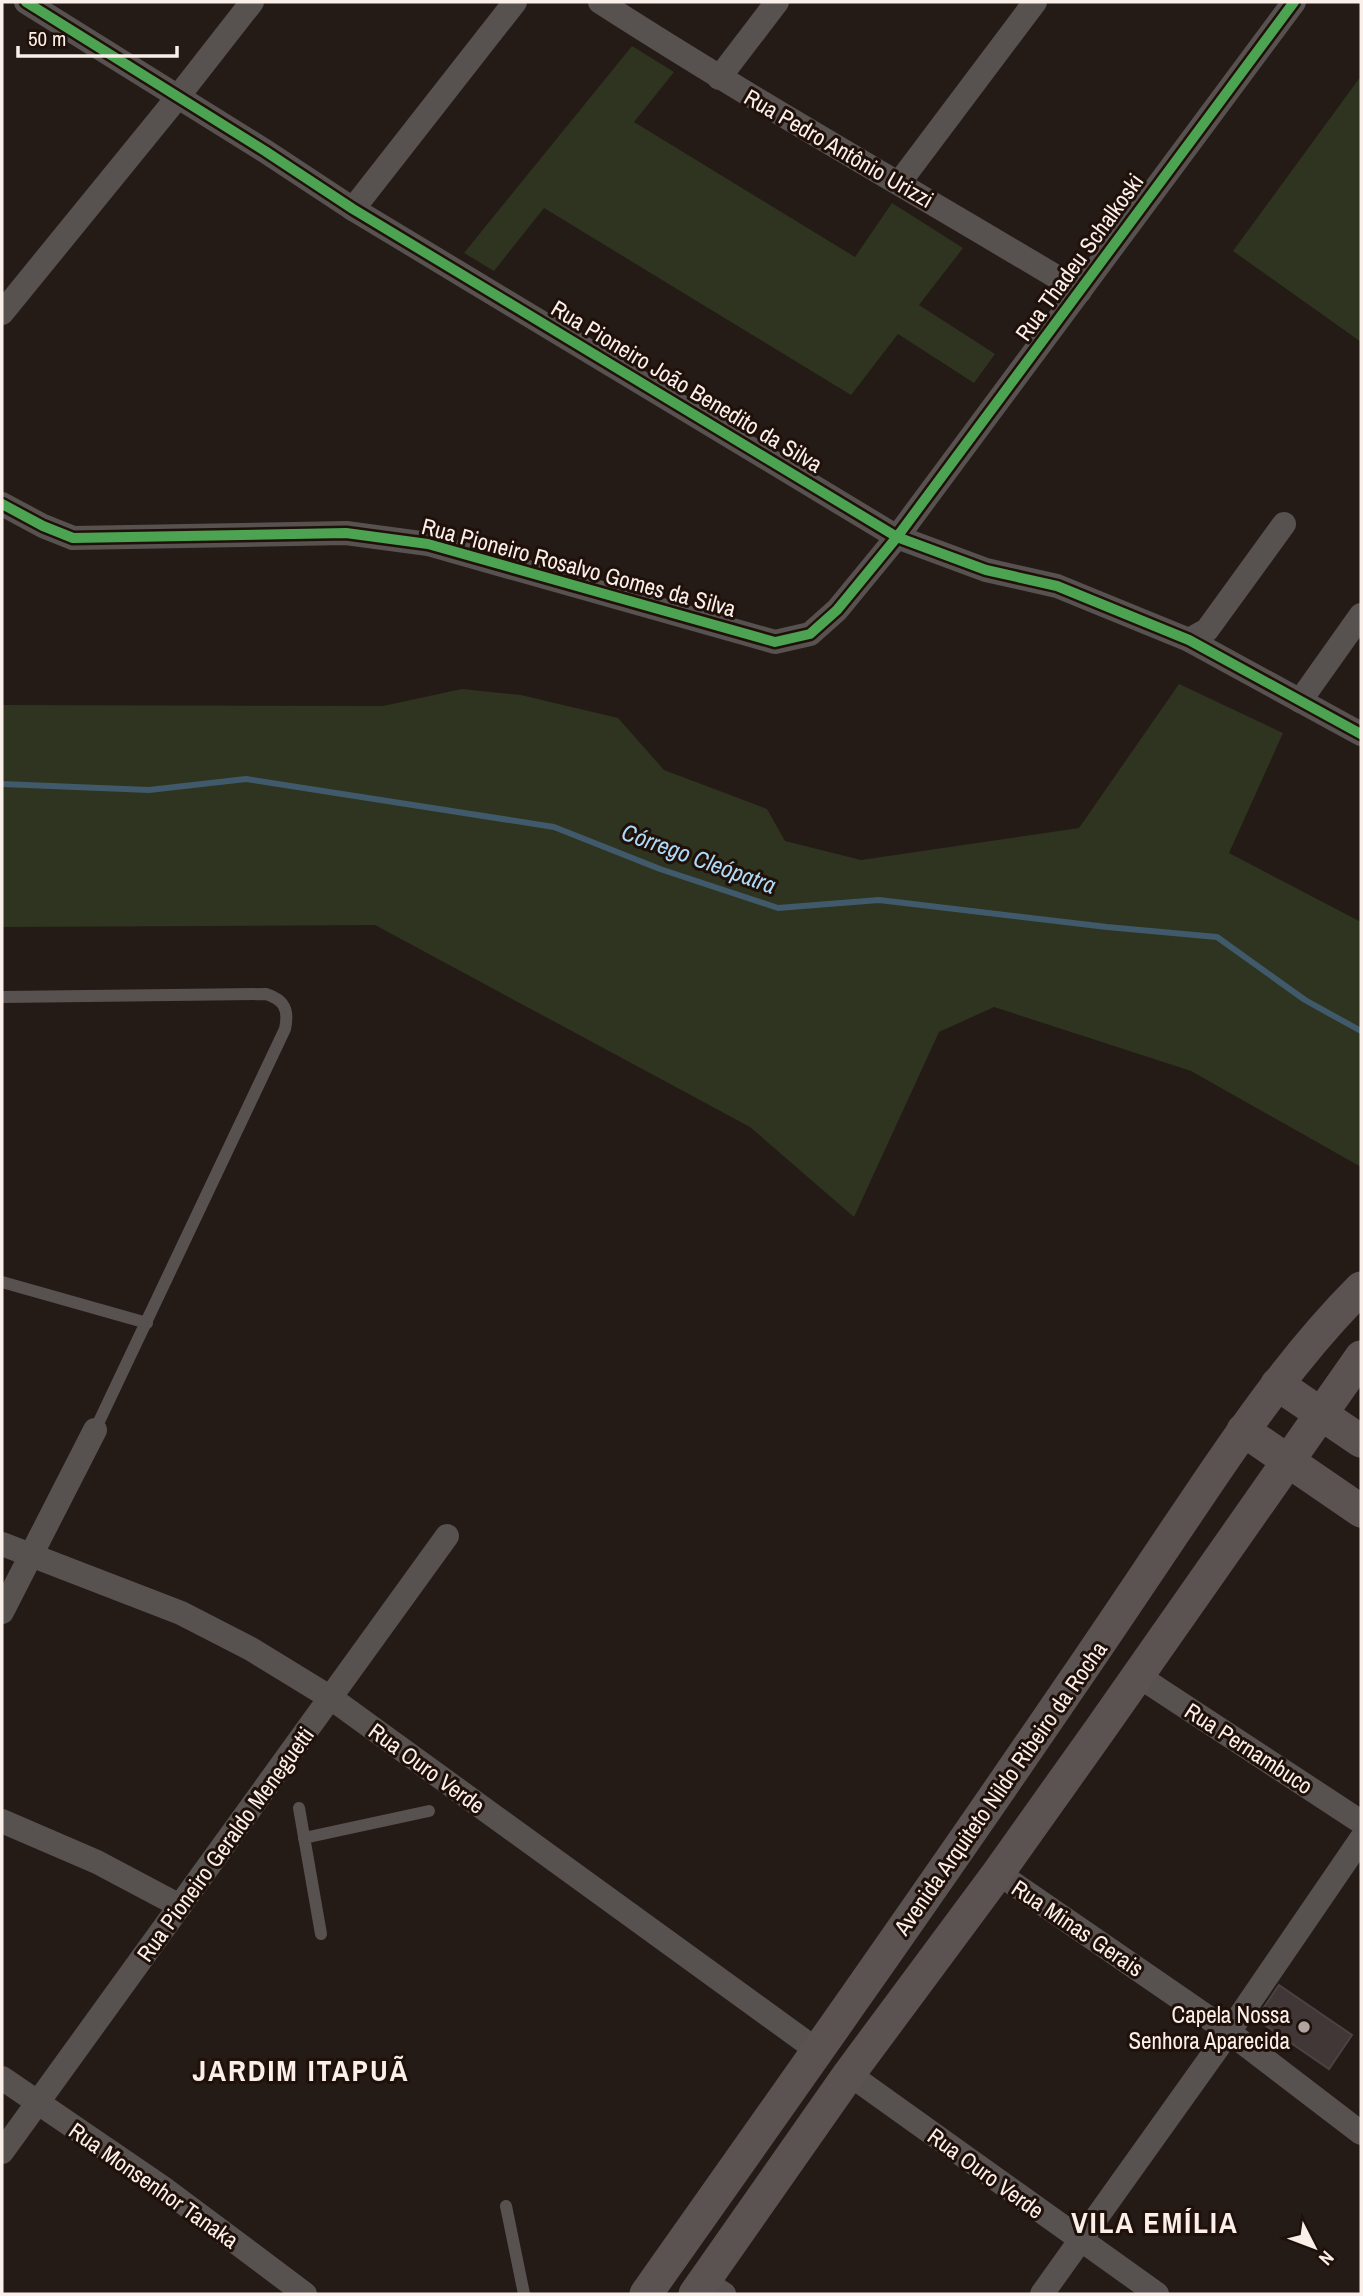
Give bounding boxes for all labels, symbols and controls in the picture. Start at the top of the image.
scale bar [18,14,177,58]
text: 50 m [28,24,66,53]
street label: Rua Pedro Antônio Urizzi [739,81,939,215]
street label: Rua Thadeu Schalkoski [1008,167,1150,347]
street label: Rua Pioneiro João Benedito da Silva [546,293,829,480]
street label: Rua Pioneiro Rosalvo Gomes da Silva [419,510,740,624]
water label: Córrego Cleópatra [617,815,781,901]
street label: Avenida Arquiteto Nildo Ribeiro da Rocha [886,1635,1114,1942]
street label: Rua Pernambuco [1179,1695,1319,1801]
street label: Rua Ouro Verde [363,1715,491,1821]
street label: Rua Pioneiro Geraldo Meneguetti [129,1720,321,1968]
street label: Rua Minas Gerais [1006,1872,1150,1984]
place label: Capela Nossa Senhora Aparecida [1129,1999,1291,2056]
marker: Capela Nossa Senhora Aparecida [1296,2019,1312,2035]
district label: JARDIM ITAPUÃ [193,2050,409,2090]
street label: Rua Monsenhor Tanaka [63,2115,245,2255]
street label: Rua Ouro Verde [922,2120,1050,2226]
district label: VILA EMÍLIA [1071,2202,1239,2242]
north arrow [1279,2212,1349,2282]
text: N [1313,2245,1340,2271]

